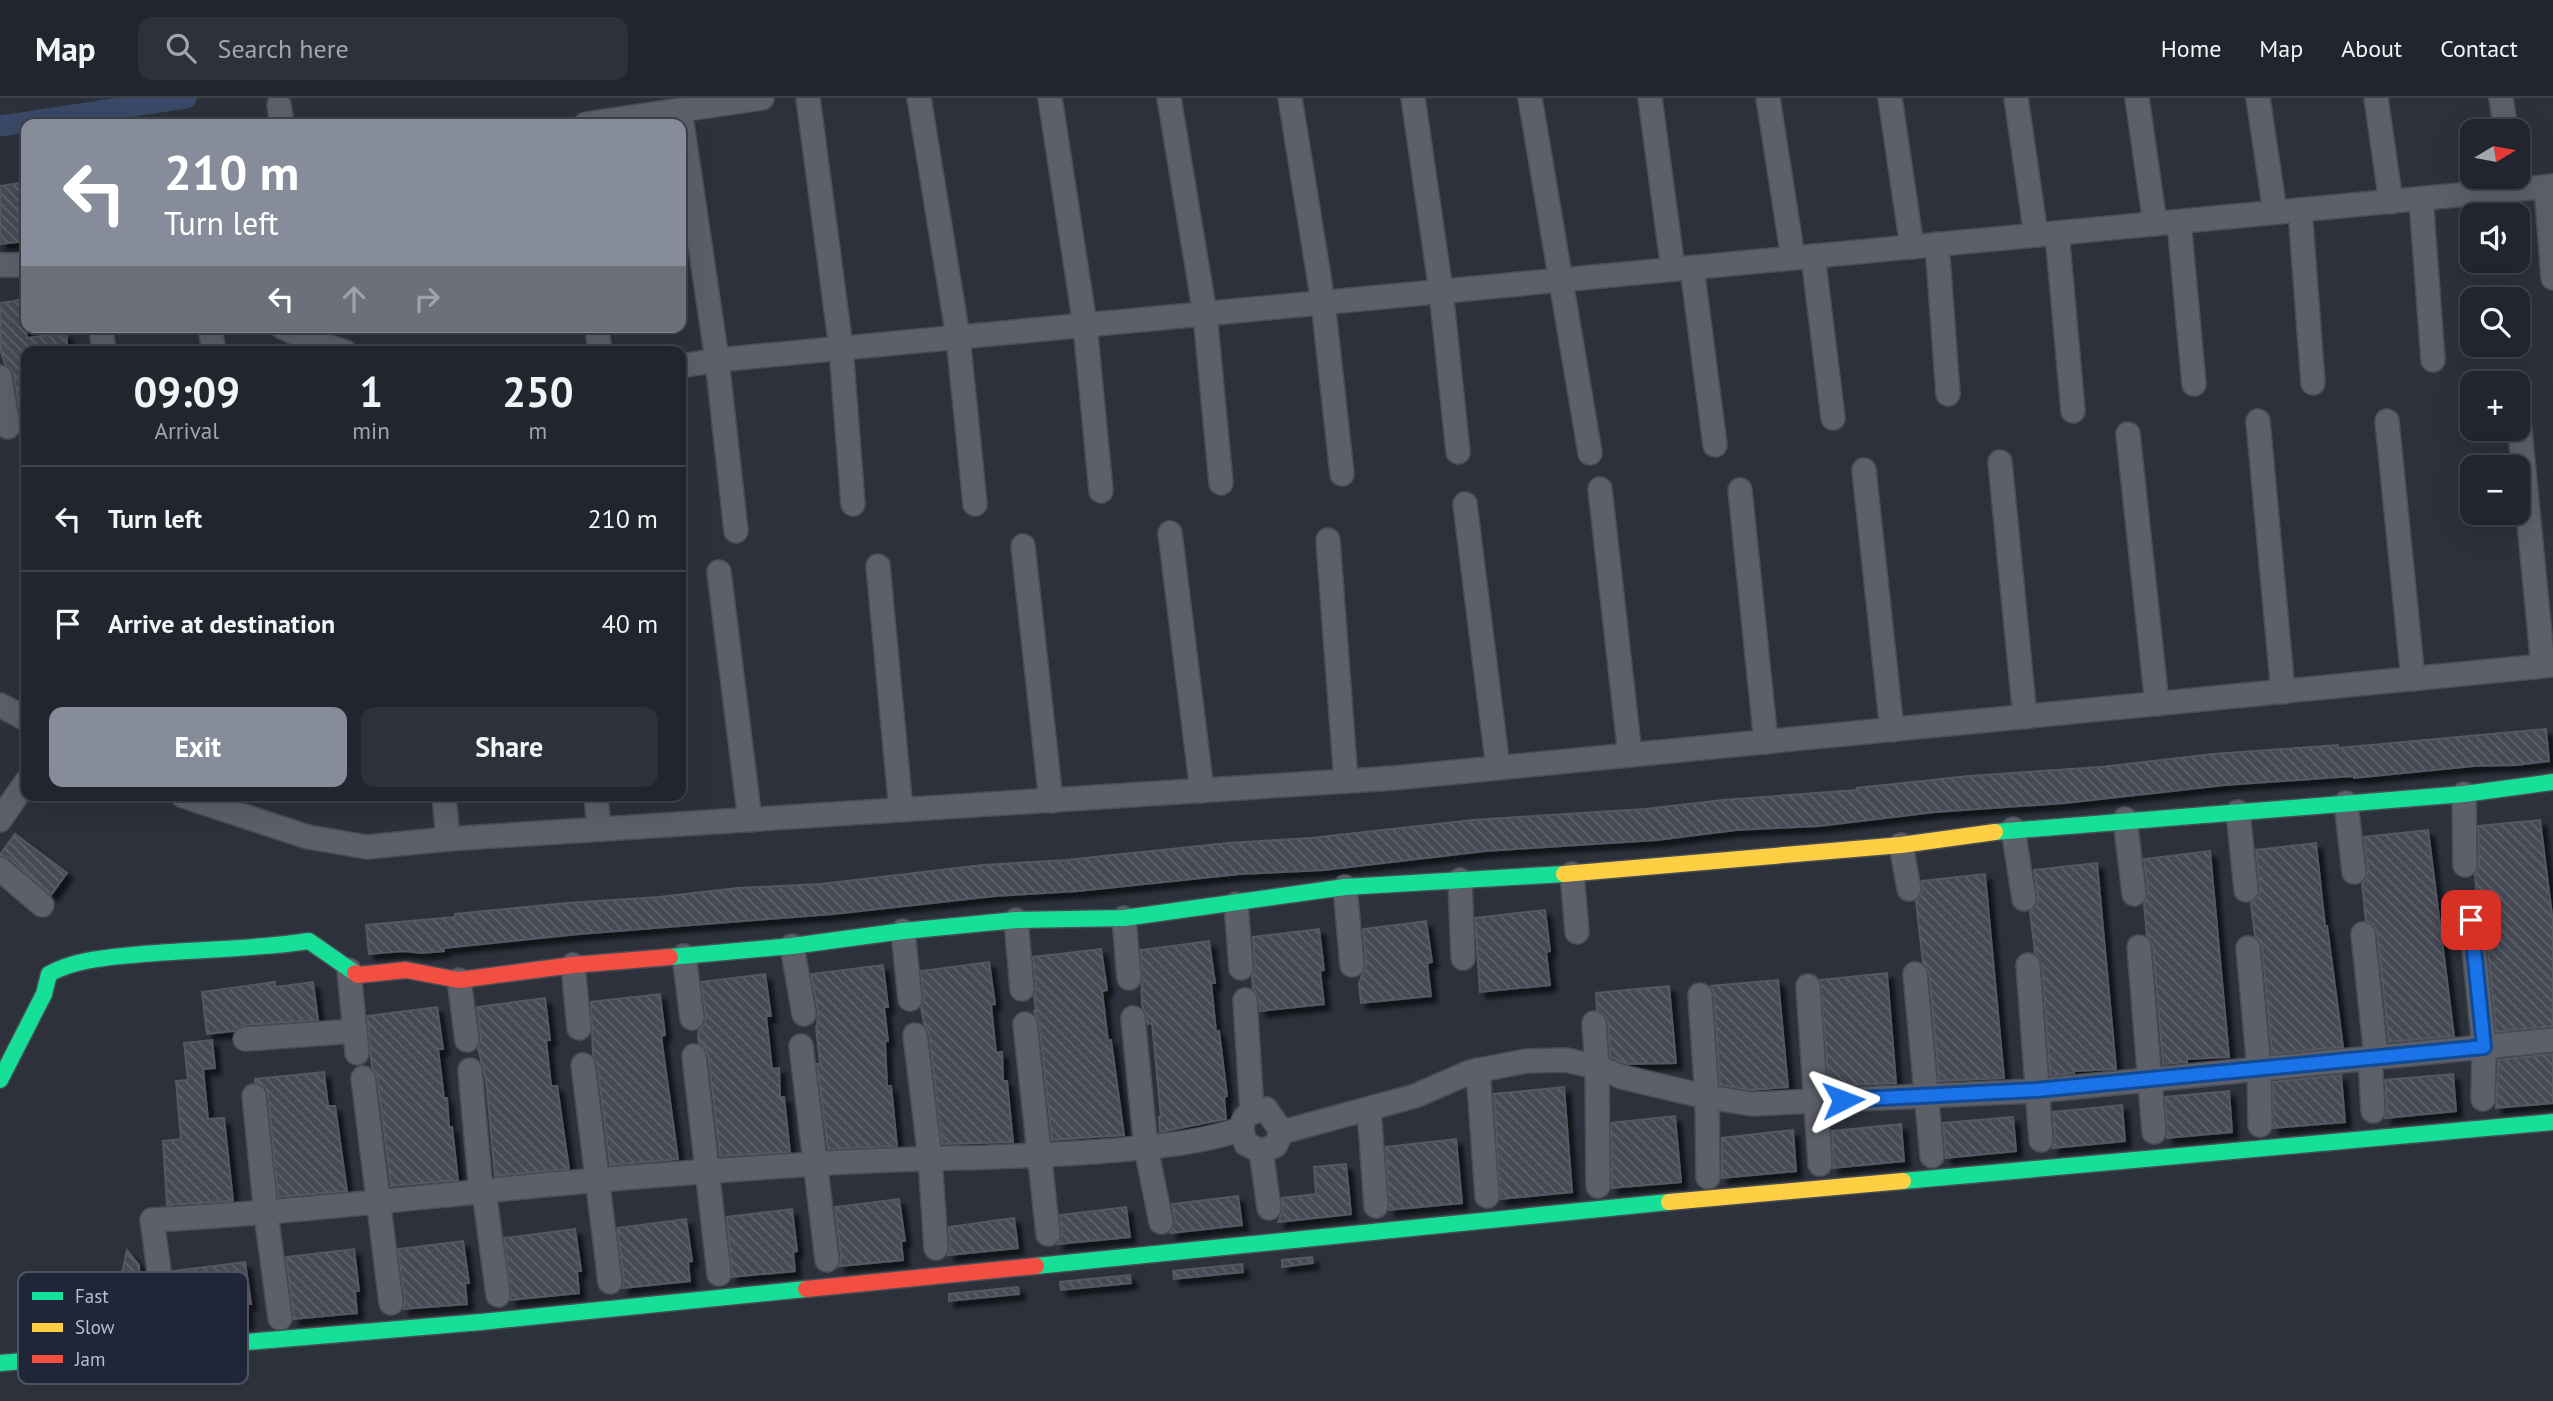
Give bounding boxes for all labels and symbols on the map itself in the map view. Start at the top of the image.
north arrow [2460,119,2530,189]
pin [2441,890,2501,950]
position arrow [1806,1063,1880,1137]
legend [18,1272,248,1384]
text: Fast [75,1284,109,1308]
text: Slow [75,1315,115,1339]
text: Jam [74,1347,105,1371]

